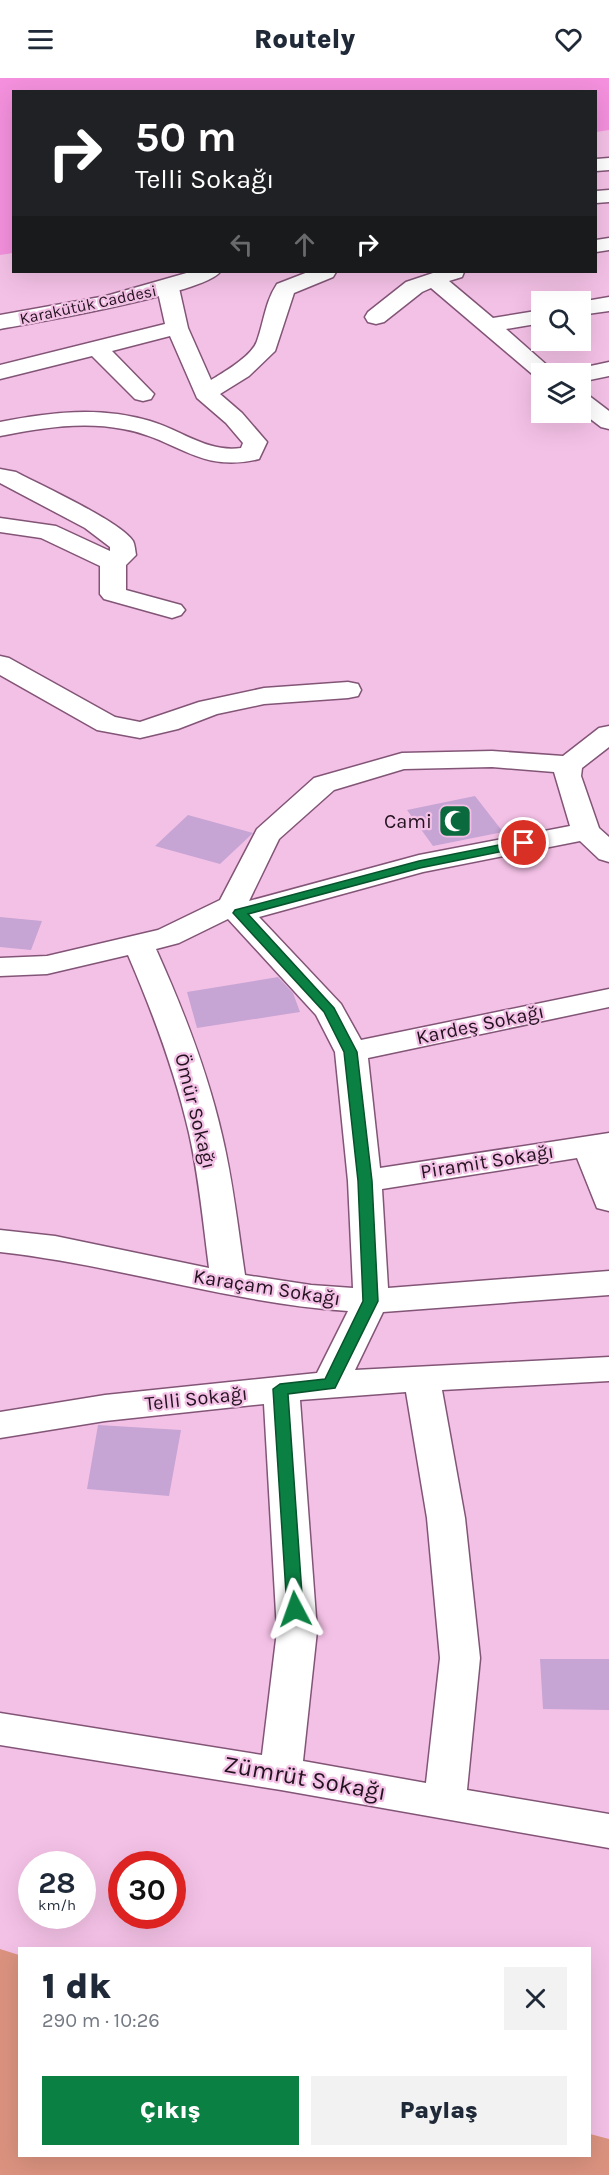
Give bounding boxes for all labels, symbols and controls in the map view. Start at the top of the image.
icon: menu [24,23,57,56]
text: Routely [254,23,355,55]
icon: heart [552,23,585,56]
text: 50 m [135,112,237,162]
icon: right [36,114,114,192]
text: Telli Sokağı [135,163,274,195]
icon: left [225,228,258,261]
icon: ahead [288,228,321,261]
icon: right [351,228,384,261]
street label: Karakütük Caddesi [18,281,158,328]
map controls [531,291,591,423]
button: search [531,291,591,351]
button: layers [531,363,591,423]
mosque icon: Cami [437,803,473,839]
place label: Cami [384,810,432,833]
pin [498,817,549,868]
icon: arrive [507,826,540,859]
street label: Kardeş Sokağı [414,1000,546,1049]
street label: Ömür Sokağı [170,1051,221,1171]
street label: Piramit Sokağı [419,1140,555,1183]
street label: Karaçam Sokağı [192,1265,342,1310]
street label: Telli Sokağı [144,1382,249,1415]
position arrow [263,1577,327,1641]
street label: Zümrüt Sokağı [222,1750,388,1806]
speed limit sign: 30 [108,1851,186,1929]
text: 28 [38,1865,76,1901]
text: km/h [38,1896,76,1914]
text: 1 dk [42,1965,111,2007]
button: close [504,1967,567,2030]
text: 290 m · 10:26 [42,2009,160,2032]
button: Çıkış [42,2076,299,2145]
button: Paylaş [311,2076,567,2145]

